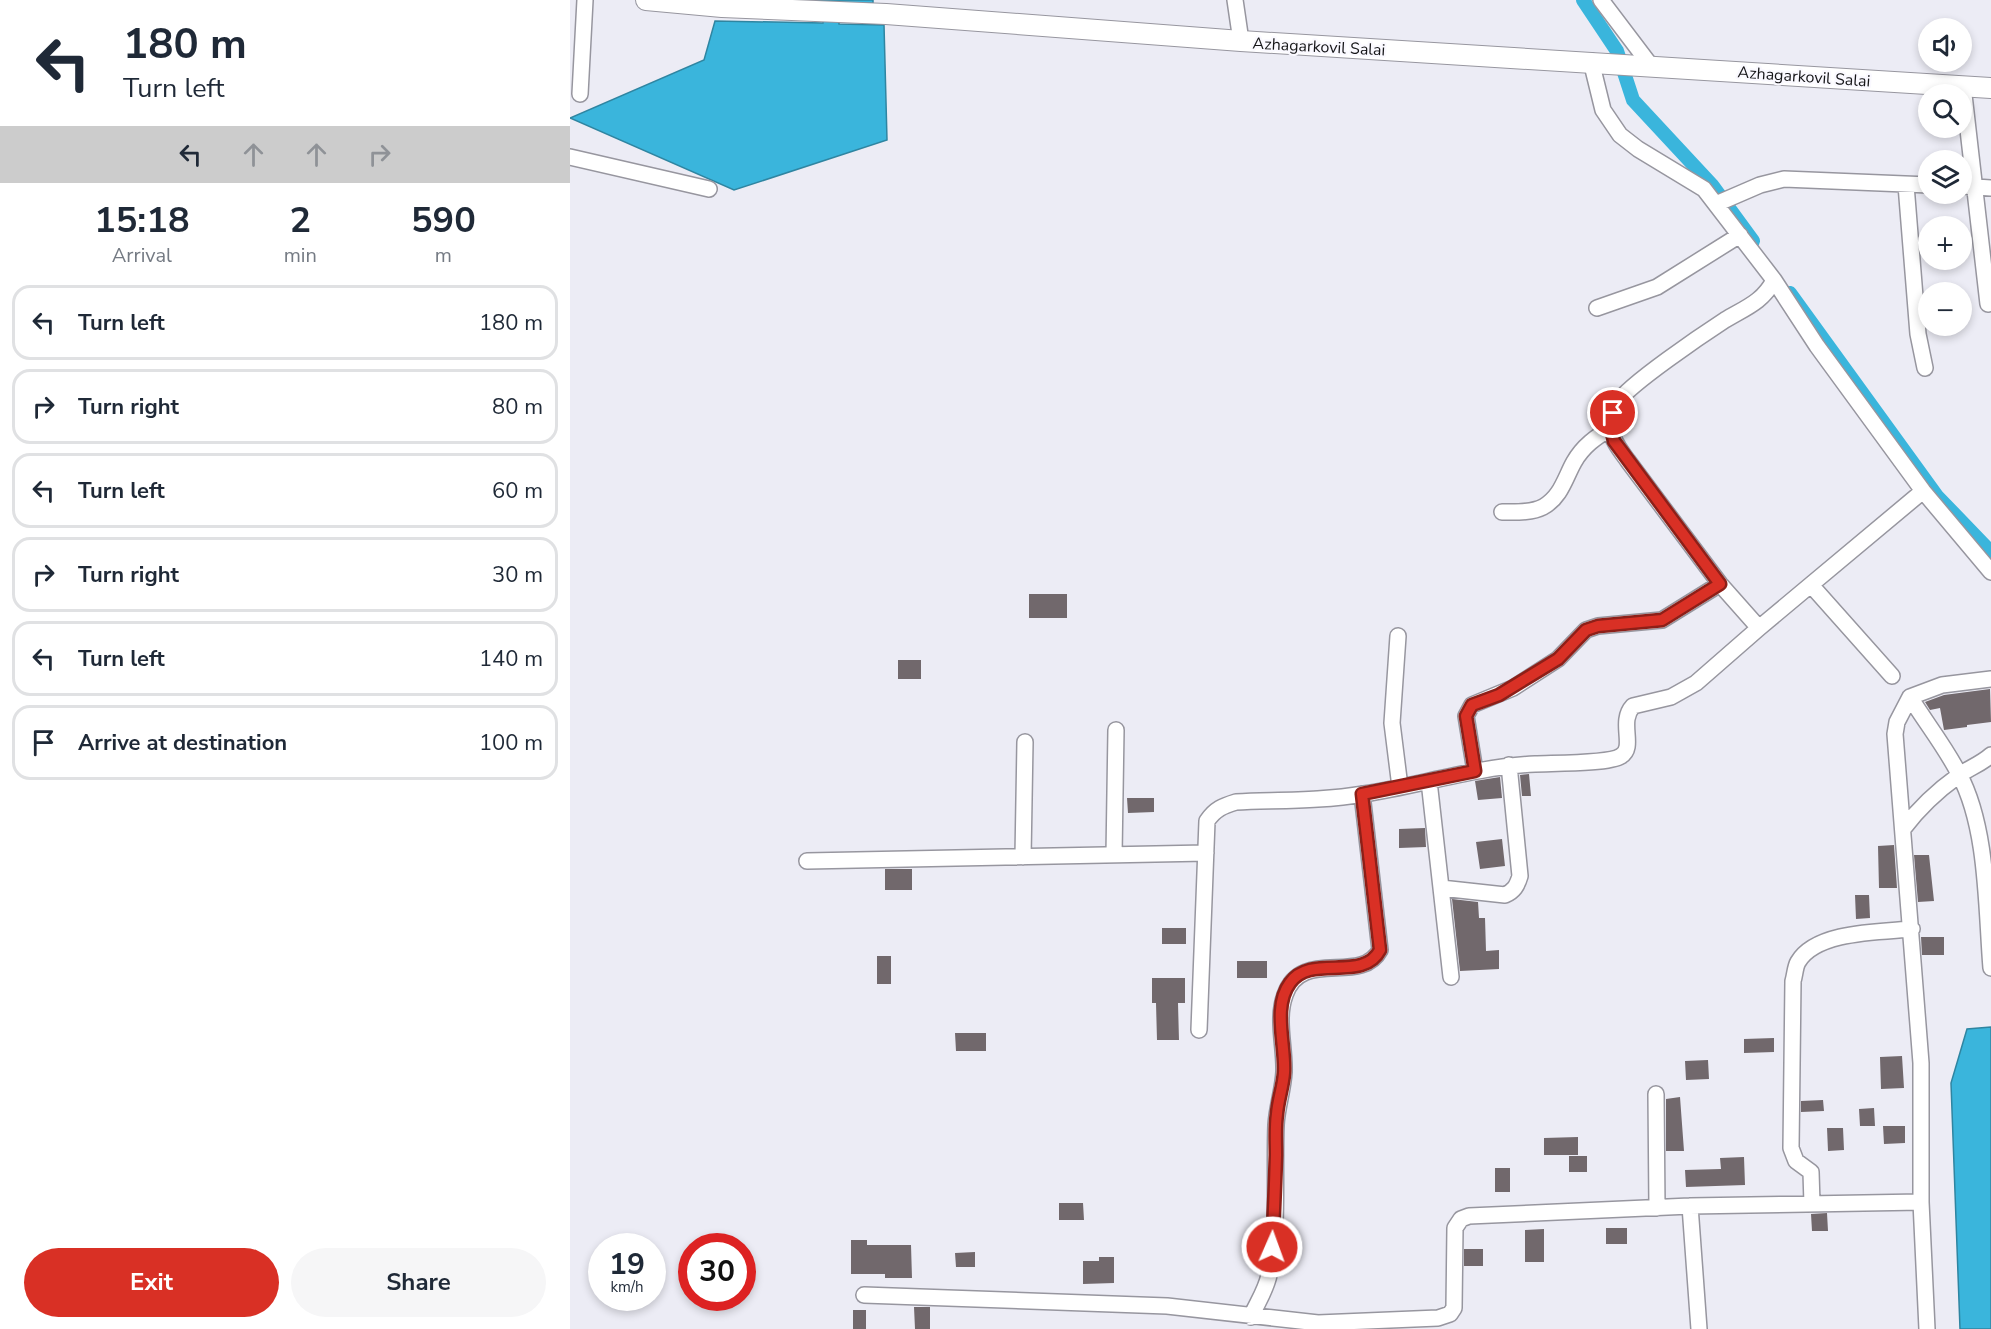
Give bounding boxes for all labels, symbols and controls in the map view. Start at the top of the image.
text: 180 m [123,16,247,73]
map controls [1918,18,1972,336]
button: sound [1918,18,1972,72]
icon: left [24,24,102,102]
street label: Azhagarkovil Salai [1252,33,1386,61]
street label: Azhagarkovil Salai [1737,61,1871,93]
text: Turn left [123,70,224,107]
button: search [1918,84,1972,138]
icon: left [174,138,207,171]
icon: ahead [237,138,270,171]
icon: ahead [300,138,333,171]
icon: right [363,138,396,171]
button: layers [1918,150,1972,204]
text: 15:18 [94,196,190,245]
text: 2 [289,196,311,245]
text: 590 [411,196,476,245]
button: + [1918,216,1972,270]
text: Arrival [112,242,172,269]
text: min [284,242,317,269]
text: m [435,242,452,269]
button: − [1918,282,1972,336]
icon: left [27,306,60,339]
text: Turn left [78,308,165,338]
text: 180 m [479,308,543,338]
pin [1587,387,1638,438]
icon: right [27,390,60,423]
text: Turn right [78,392,179,422]
text: 80 m [492,392,543,422]
icon: arrive [1596,396,1629,429]
icon: left [27,474,60,507]
text: Turn left [78,476,165,506]
text: 60 m [492,476,543,506]
icon: right [27,558,60,591]
text: Turn right [78,560,179,590]
text: 30 m [492,560,543,590]
icon: left [27,642,60,675]
text: Turn left [78,644,165,674]
text: 140 m [479,644,543,674]
icon: arrive [27,726,60,759]
text: Arrive at destination [78,728,287,758]
text: 100 m [479,728,543,758]
position arrow [1240,1215,1304,1279]
speed limit sign: 30 [678,1233,756,1311]
text: 19 [609,1244,645,1285]
button: Exit [24,1248,279,1317]
button: Share [291,1248,546,1317]
text: km/h [610,1277,644,1297]

